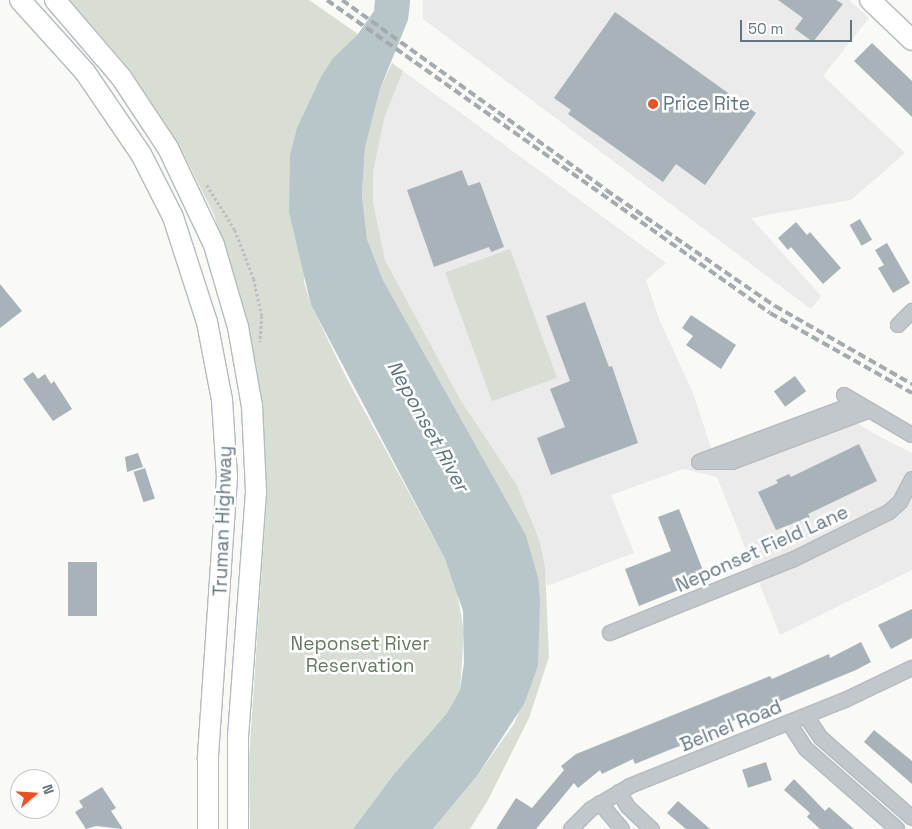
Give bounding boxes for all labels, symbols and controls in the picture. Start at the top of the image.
scale bar [742,10,854,42]
text: 50 m [748,19,783,38]
place label: Price Rite [663,93,750,115]
marker: Price Rite [647,98,659,110]
water label: Neponset River [382,356,474,496]
street label: Truman Highway [209,445,237,597]
street label: Neponset Field Lane [672,501,852,597]
park label: Neponset River Reservation [291,633,429,677]
street label: Belnel Road [677,695,785,757]
north arrow [10,769,60,819]
text: N [38,782,58,797]

